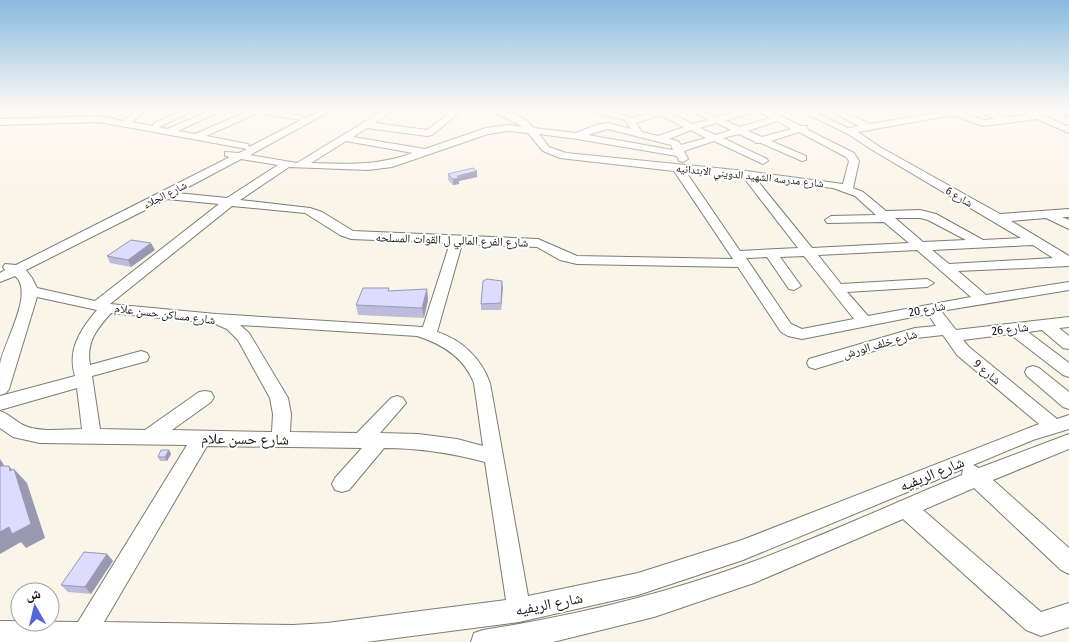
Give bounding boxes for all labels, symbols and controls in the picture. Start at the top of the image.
street label: شارع مدرسه الشهيد الدويني الابتدائيه [675,162,825,192]
street label: شارع الجلاء [141,178,189,212]
street label: شارع 6 [943,184,975,210]
street label: شارع الفرع المالي ل القوات المسلحه [375,230,529,253]
street label: شارع 20 [907,299,947,320]
street label: شارع مساكن حسن علام [114,301,216,328]
street label: شارع 26 [991,320,1029,339]
street label: شارع خلف الورش [841,327,919,362]
street label: شارع 9 [970,357,1004,388]
street label: شارع حسن علام [201,429,289,450]
street label: شارع الريفيه [897,453,967,496]
north arrow [10,582,60,632]
text: ش [25,585,42,604]
street label: شارع الريفيه [514,589,584,620]

